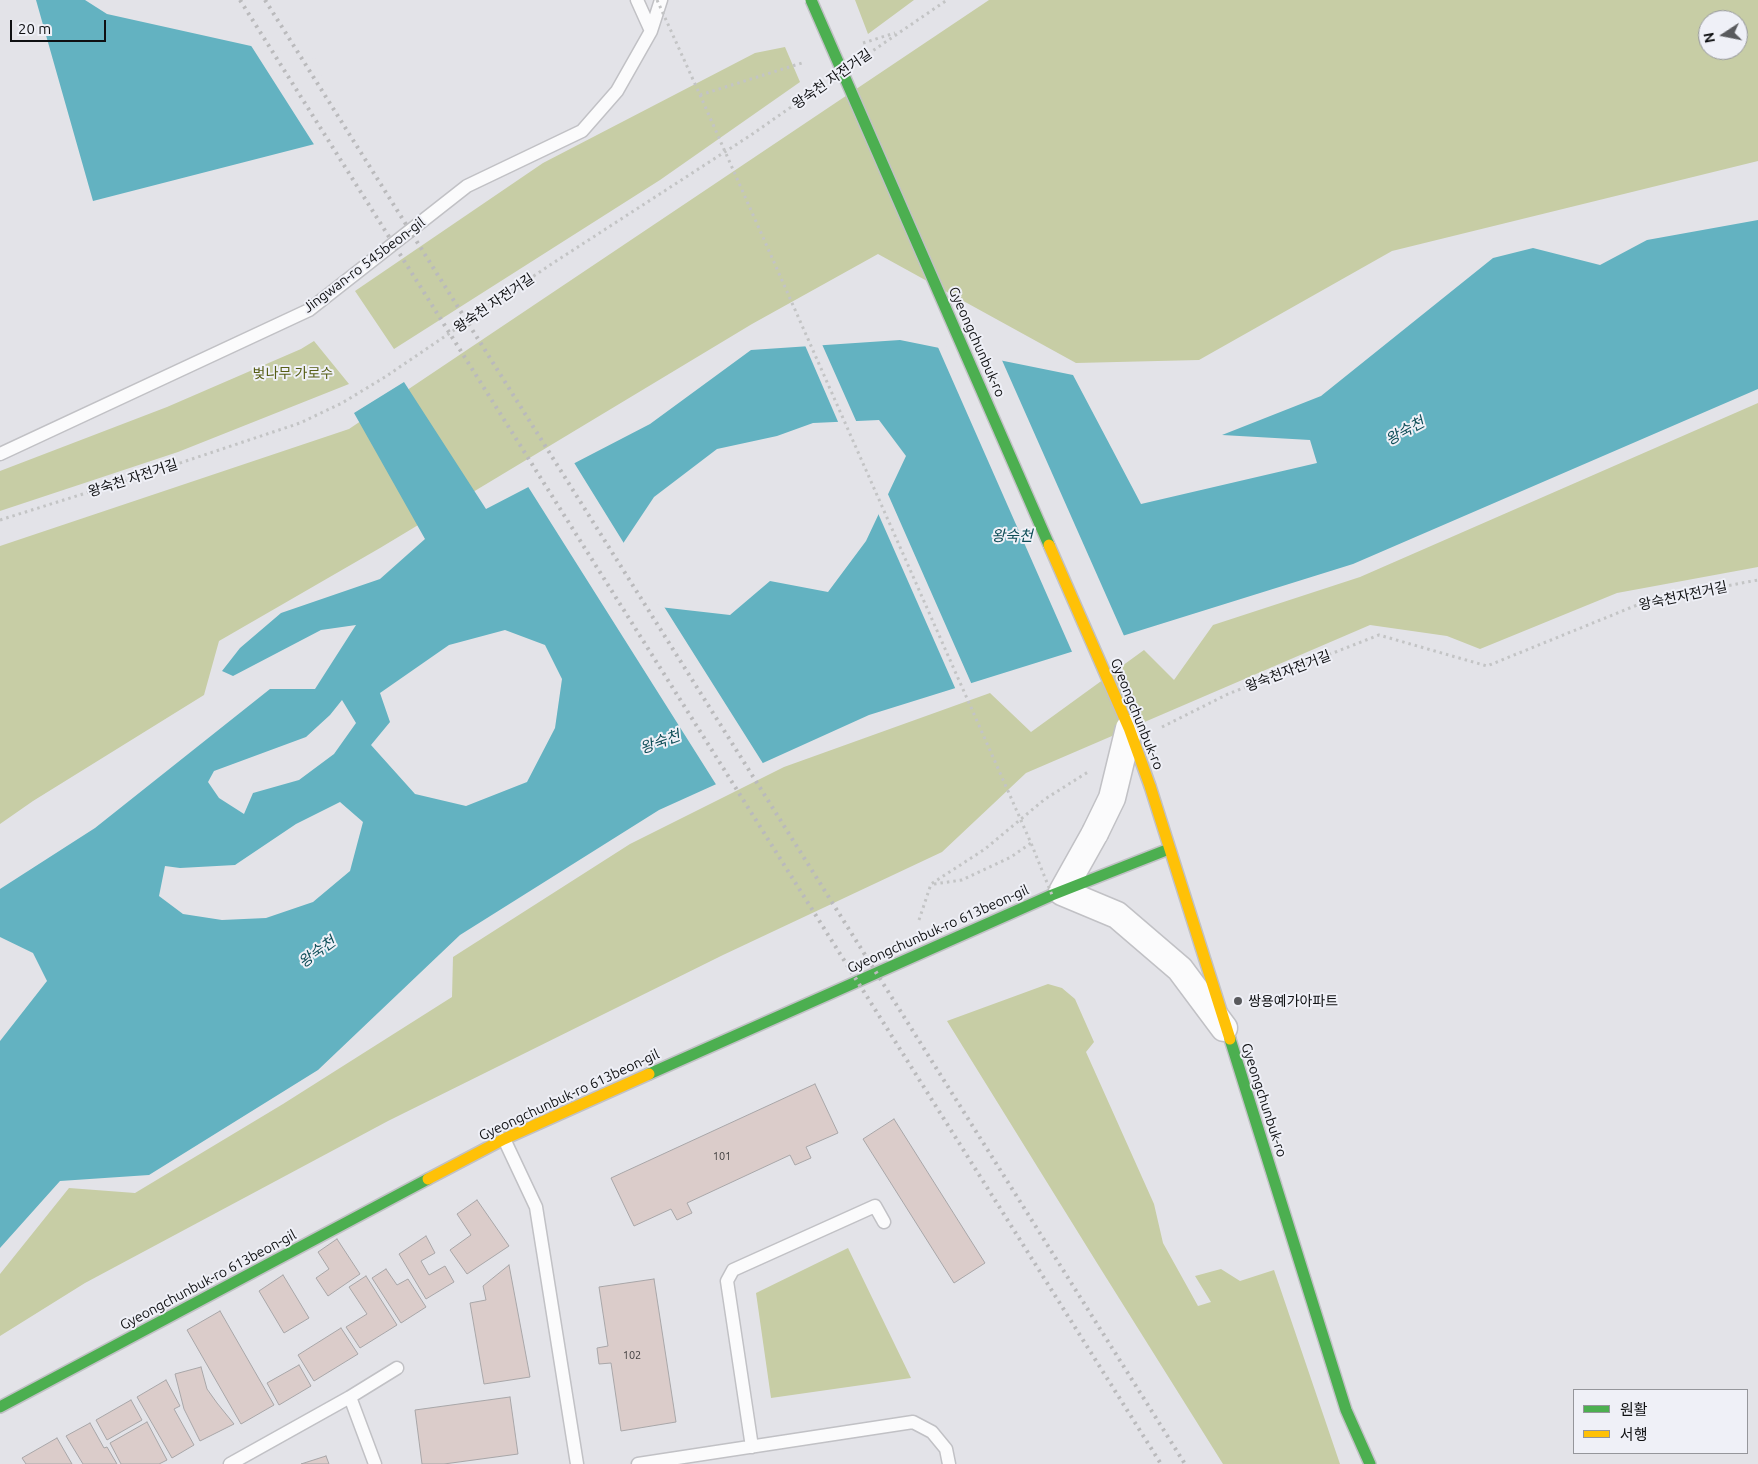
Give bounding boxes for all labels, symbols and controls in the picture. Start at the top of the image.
scale bar [12,10,109,42]
north arrow [1698,10,1748,60]
text: 20 m [18,20,51,37]
text: N [1700,31,1718,44]
street label: 왕숙천 자전거길 [789,45,875,113]
street label: Jingwan-ro 545beon-gil [300,214,428,316]
street label: 왕숙천 자전거길 [451,270,537,336]
street label: Gyeongchunbuk-ro [945,284,1009,400]
park label: 벚나무 가로수 [253,365,333,381]
water label: 왕숙천 [1383,413,1427,449]
street label: 왕숙천 자전거길 [86,456,180,500]
water label: 왕숙천 [991,527,1033,545]
street label: 왕숙천자전거길 [1637,578,1729,614]
street label: 왕숙천자전거길 [1243,647,1333,695]
street label: Gyeongchunbuk-ro [1107,656,1167,772]
water label: 왕숙천 [637,726,683,758]
street label: Gyeongchunbuk-ro 613beon-gil [845,881,1031,977]
water label: 왕숙천 [295,933,339,971]
place label: 쌍용예가아파트 [1248,993,1338,1009]
marker: 쌍용예가아파트 [1232,995,1244,1007]
street label: Gyeongchunbuk-ro [1238,1041,1290,1159]
street label: Gyeongchunbuk-ro 613beon-gil [476,1046,662,1144]
house number: 101 [713,1149,731,1163]
street label: Gyeongchunbuk-ro 613beon-gil [117,1226,299,1334]
house number: 102 [623,1348,641,1362]
legend [1573,1389,1748,1454]
text: 원활 [1620,1401,1648,1418]
text: 서행 [1620,1426,1648,1443]

